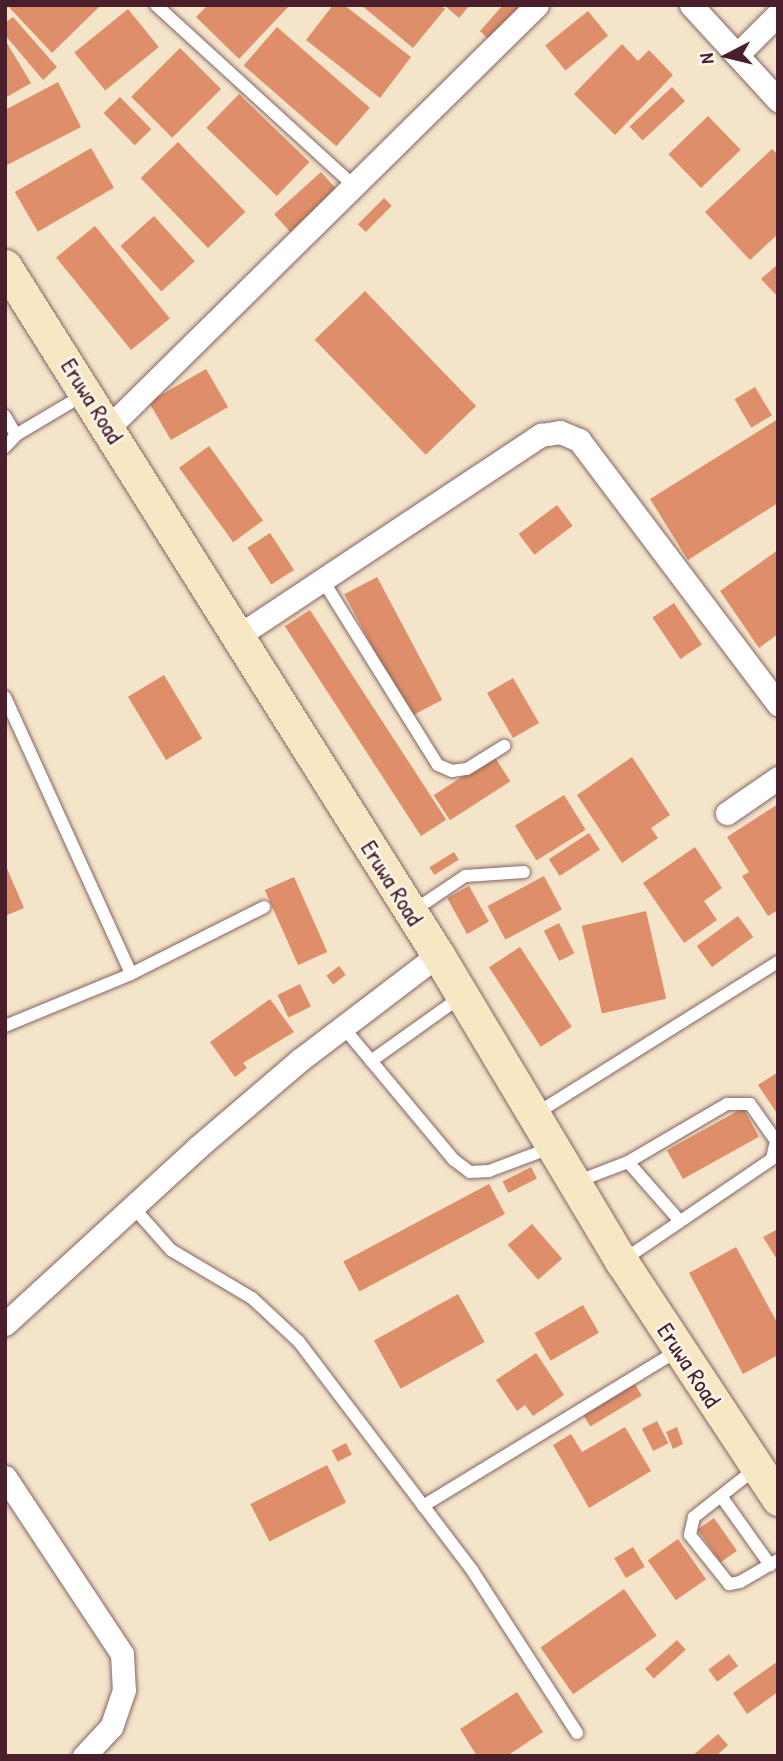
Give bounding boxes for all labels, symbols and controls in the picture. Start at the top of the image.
north arrow [692,21,762,91]
text: N [693,52,720,65]
street label: Eruwa Road [55,353,129,449]
street label: Eruwa Road [355,835,429,931]
street label: Eruwa Road [651,1317,727,1413]

